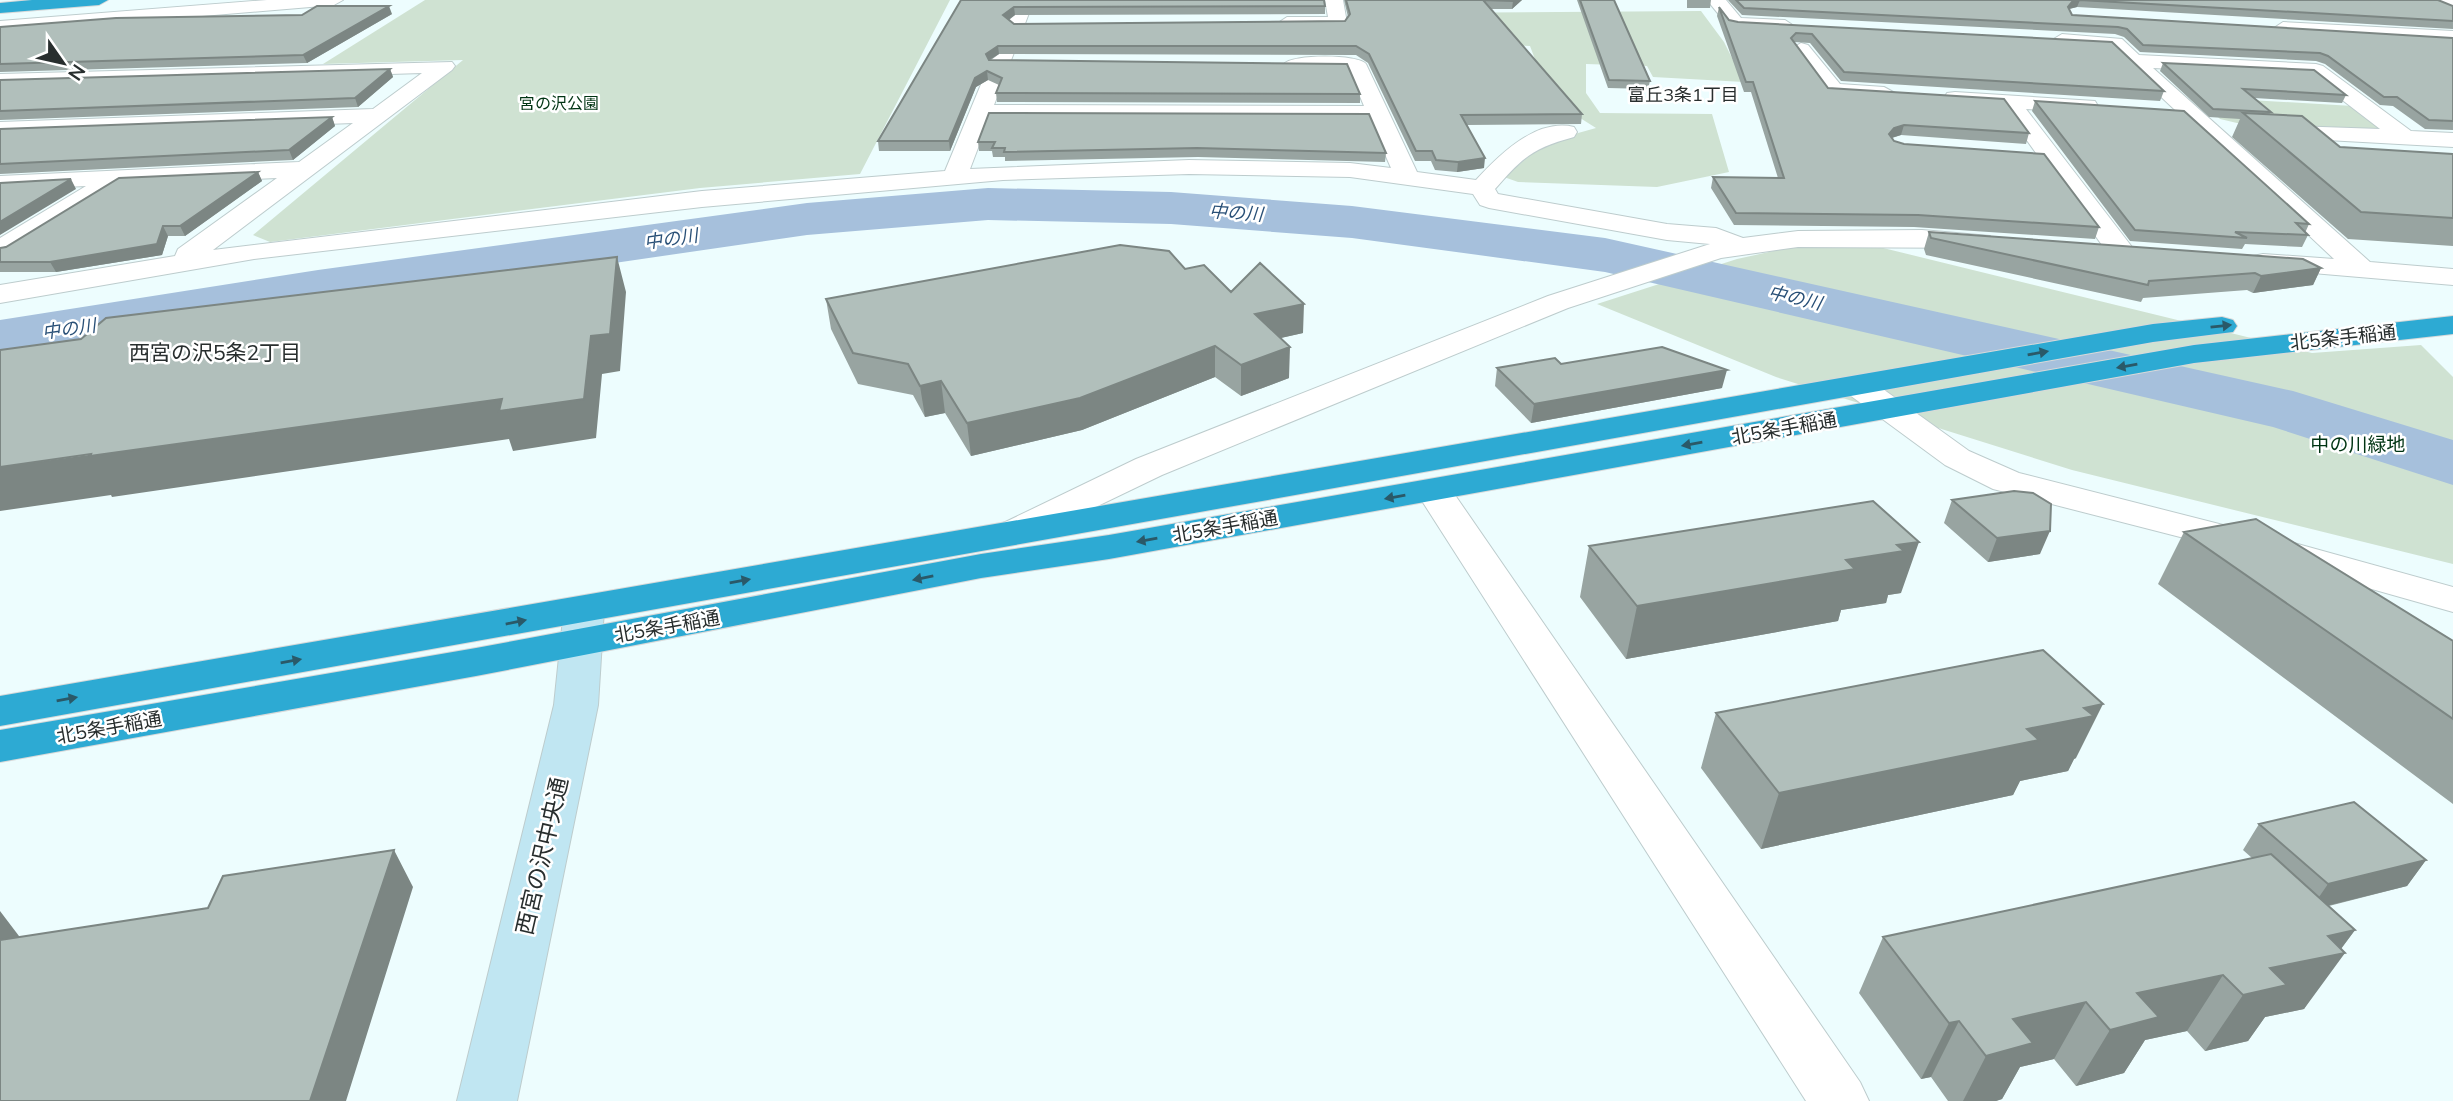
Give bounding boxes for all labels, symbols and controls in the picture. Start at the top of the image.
north arrow [28,28,98,98]
text: N [63,60,91,85]
district label: 富丘3条1丁目 [1627,83,1739,106]
park label: 宮の沢公園 [519,93,599,113]
water label: 中の川 [1208,199,1266,226]
water label: 中の川 [643,223,701,254]
water label: 中の川 [1766,280,1826,315]
water label: 中の川 [41,313,99,344]
one-way arrow [2210,320,2232,331]
street label: 北5条手稲通 [2289,320,2397,354]
district label: 西宮の沢5条2丁目 [129,339,301,365]
one-way arrow [2027,347,2049,358]
one-way arrow [2116,361,2138,372]
street label: 北5条手稲通 [1730,407,1838,449]
park label: 中の川緑地 [2310,432,2406,456]
one-way arrow [1681,439,1703,450]
one-way arrow [1384,491,1406,502]
street label: 北5条手稲通 [1171,505,1279,547]
one-way arrow [1136,535,1158,546]
one-way arrow [912,572,934,583]
one-way arrow [729,576,751,587]
street label: 北5条手稲通 [613,605,721,647]
one-way arrow [505,616,527,627]
one-way arrow [281,655,303,666]
one-way arrow [56,693,78,704]
street label: 北5条手稲通 [55,706,163,748]
street label: 西宮の沢中央通 [509,774,574,938]

